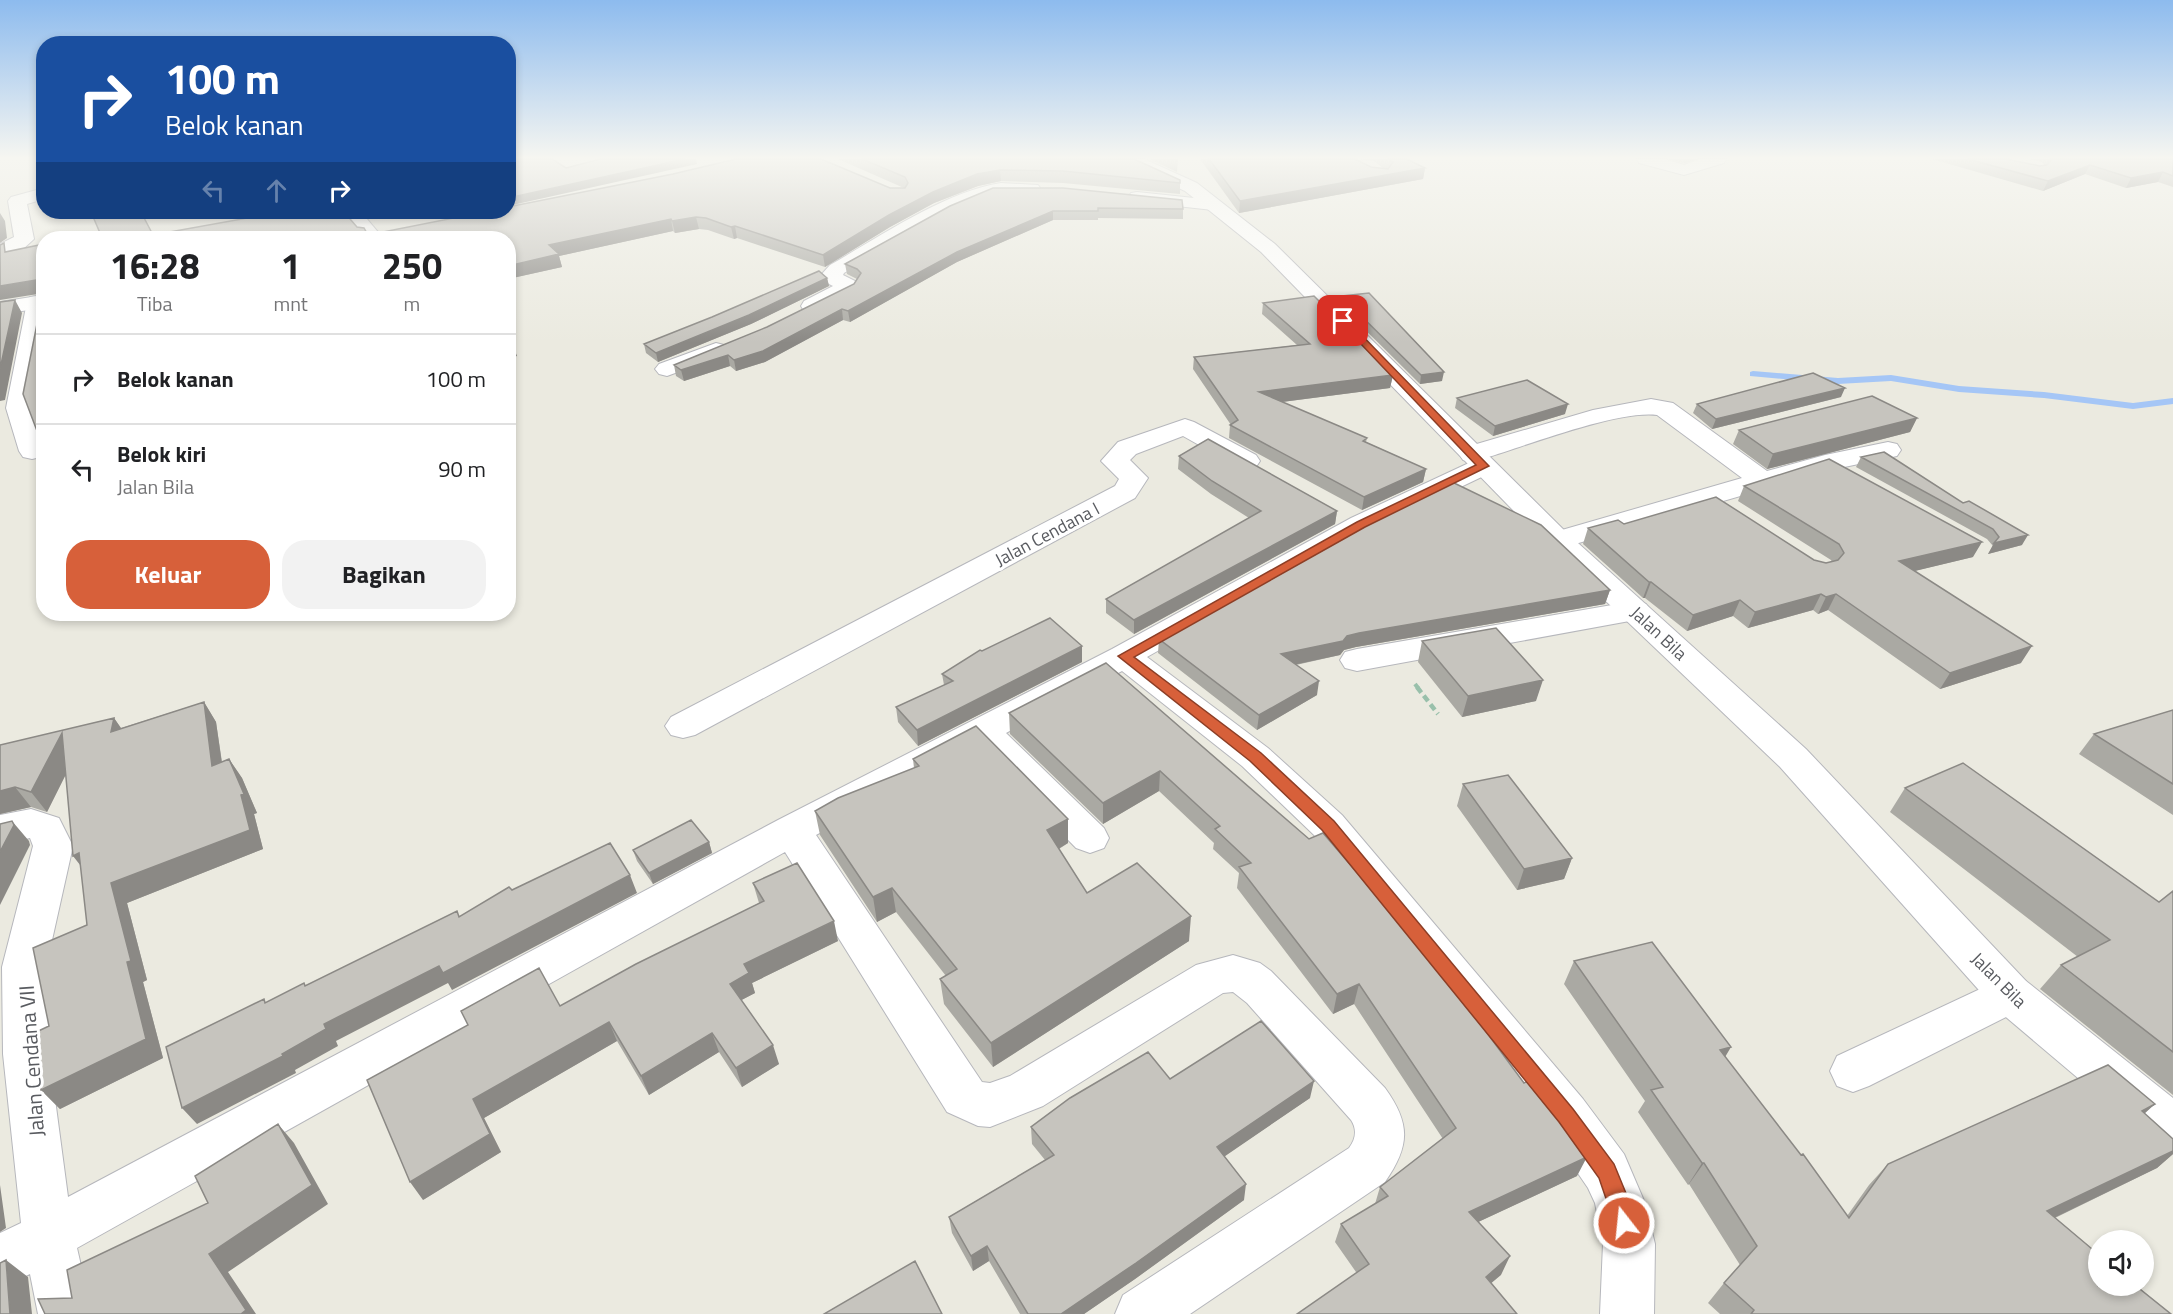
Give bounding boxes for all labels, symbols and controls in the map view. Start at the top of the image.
text: 100 m [165,46,280,110]
icon: right [66,60,144,138]
text: Belok kanan [165,104,304,145]
icon: left [197,174,230,207]
icon: ahead [260,174,293,207]
icon: right [323,174,356,207]
text: 16:28 [110,238,200,293]
text: 1 [281,238,301,293]
text: 250 [382,238,442,293]
text: Tiba [137,288,172,319]
text: mnt [273,288,308,319]
text: m [404,288,420,319]
pin [1317,295,1368,346]
icon: arrive [1326,304,1359,337]
text: Belok kanan [117,362,234,396]
text: 100 m [426,362,486,396]
icon: right [66,363,99,396]
text: Belok kiri [117,437,206,471]
text: 90 m [438,452,486,486]
icon: left [66,453,99,486]
text: Jalan Bila [117,471,194,502]
street label: Jalan Cendana I [990,495,1104,573]
button: Keluar [66,540,270,609]
button: Bagikan [282,540,486,609]
street label: Jalan Bila [1624,600,1694,666]
street label: Jalan Bila [1965,946,2033,1014]
street label: Jalan Cendana VII [10,984,52,1138]
position arrow [1592,1191,1656,1255]
map controls [2088,1230,2154,1296]
button: sound [2088,1230,2154,1296]

